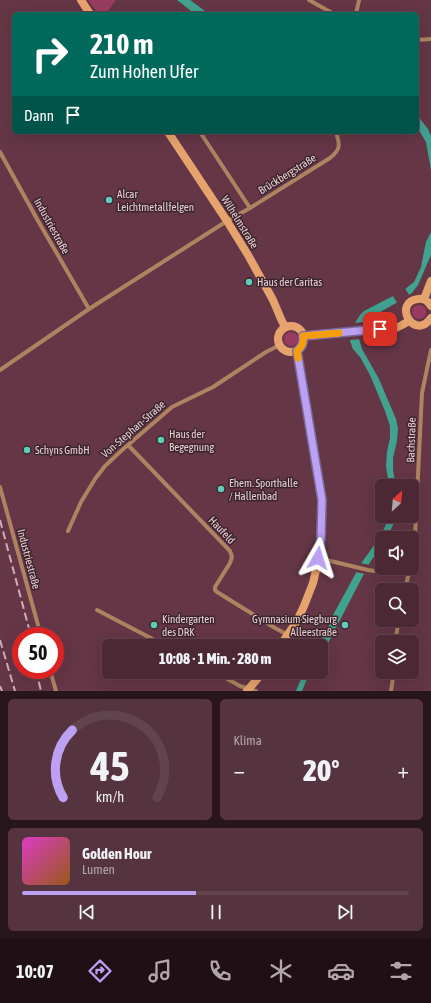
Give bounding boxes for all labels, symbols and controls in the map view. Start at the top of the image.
icon: right [24,28,76,80]
text: 210 m [90,28,153,60]
text: Zum Hohen Ufer [90,61,198,82]
icon: arrive [62,104,84,126]
text: Dann [24,107,54,124]
street label: Brückbergstraße [256,151,318,197]
place label: Alcar Leichtmetallfelgen [117,188,194,213]
street label: Wilhelmstraße [219,193,261,251]
marker: Alcar Leichtmetallfelgen [104,195,114,205]
street label: Industriestraße [32,196,72,256]
place label: Haus der Caritas [257,276,322,288]
marker: Haus der Caritas [244,277,254,287]
pin [363,312,397,346]
icon: arrive [369,318,391,340]
street label: Von-Stephan-Straße [99,398,167,460]
street label: Bachstraße [404,417,418,463]
place label: Haus der Begegnung [169,428,214,453]
marker: Haus der Begegnung [156,435,166,445]
place label: Schyns GmbH [35,444,90,456]
marker: Schyns GmbH [22,445,32,455]
place label: Ehem. Sporthalle / Hallenbad [229,477,298,502]
north arrow [375,479,419,523]
map controls [375,479,419,679]
marker: Ehem. Sporthalle / Hallenbad [216,484,226,494]
street label: Haufeld [206,514,238,546]
street label: Industriestraße [15,528,43,590]
button: sound [375,531,419,575]
position arrow [297,537,339,579]
button: search [375,583,419,627]
place label: Kindergarten des DRK [162,613,215,638]
place label: Gymnasium Siegburg Alleestraße [252,613,337,638]
marker: Kindergarten des DRK [149,620,159,630]
marker: Gymnasium Siegburg Alleestraße [340,620,350,630]
speed limit sign: 50 [12,627,64,679]
button: layers [375,635,419,679]
text: 10:08 · 1 Min. · 280 m [159,650,271,667]
text: Klima [234,733,262,748]
text: 45 [89,741,129,789]
text: 20° [303,753,339,787]
text: − [234,757,245,783]
text: + [398,757,409,783]
text: km/h [96,788,124,804]
text: Golden Hour [82,845,152,862]
text: Lumen [82,862,115,877]
icon: previous [76,901,98,923]
icon: pause [205,901,227,923]
icon: next [334,901,356,923]
icon: directions [86,957,114,985]
icon: music [146,957,174,985]
icon: phone [206,957,234,985]
icon: climate [267,957,295,985]
icon: car [327,957,355,985]
icon: filters [387,957,415,985]
text: 10:07 [16,961,54,982]

